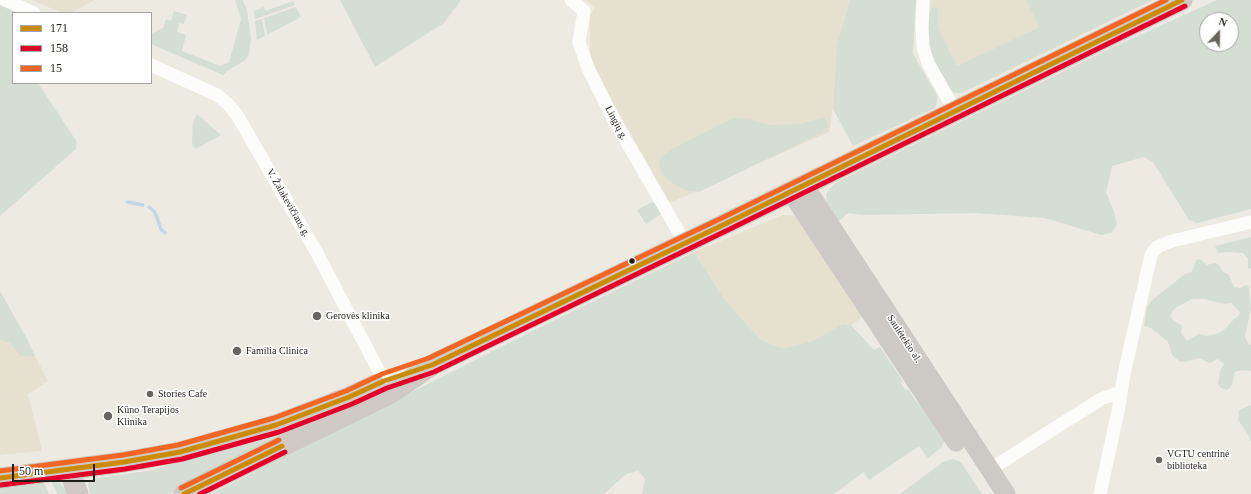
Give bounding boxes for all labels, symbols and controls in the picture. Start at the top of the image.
legend [12,12,152,84]
north arrow [1199,12,1239,52]
text: N [1217,15,1229,29]
text: 171 [50,21,68,35]
text: 158 [50,41,68,55]
text: 15 [50,61,62,75]
street label: Lingių g. [602,104,630,142]
street label: V. Žalakevičiaus g. [264,167,312,239]
unlabelled marker [627,256,637,266]
marker: Gerovės klinika [311,310,323,322]
place label: Gerovės klinika [326,310,390,322]
street label: Saulėtekio al. [884,313,924,365]
marker: Familia Clinica [231,345,243,357]
place label: Familia Clinica [246,345,308,357]
place label: Stories Cafe [158,388,207,400]
marker: Stories Cafe [145,389,155,399]
place label: Kūno Terapijos Klinika [117,404,179,428]
marker: Kūno Terapijos Klinika [102,410,114,422]
place label: VGTU centrinė biblioteka [1167,448,1229,472]
marker: VGTU centrinė biblioteka [1154,455,1164,465]
scale bar [14,456,97,482]
text: 50 m [19,464,43,478]

